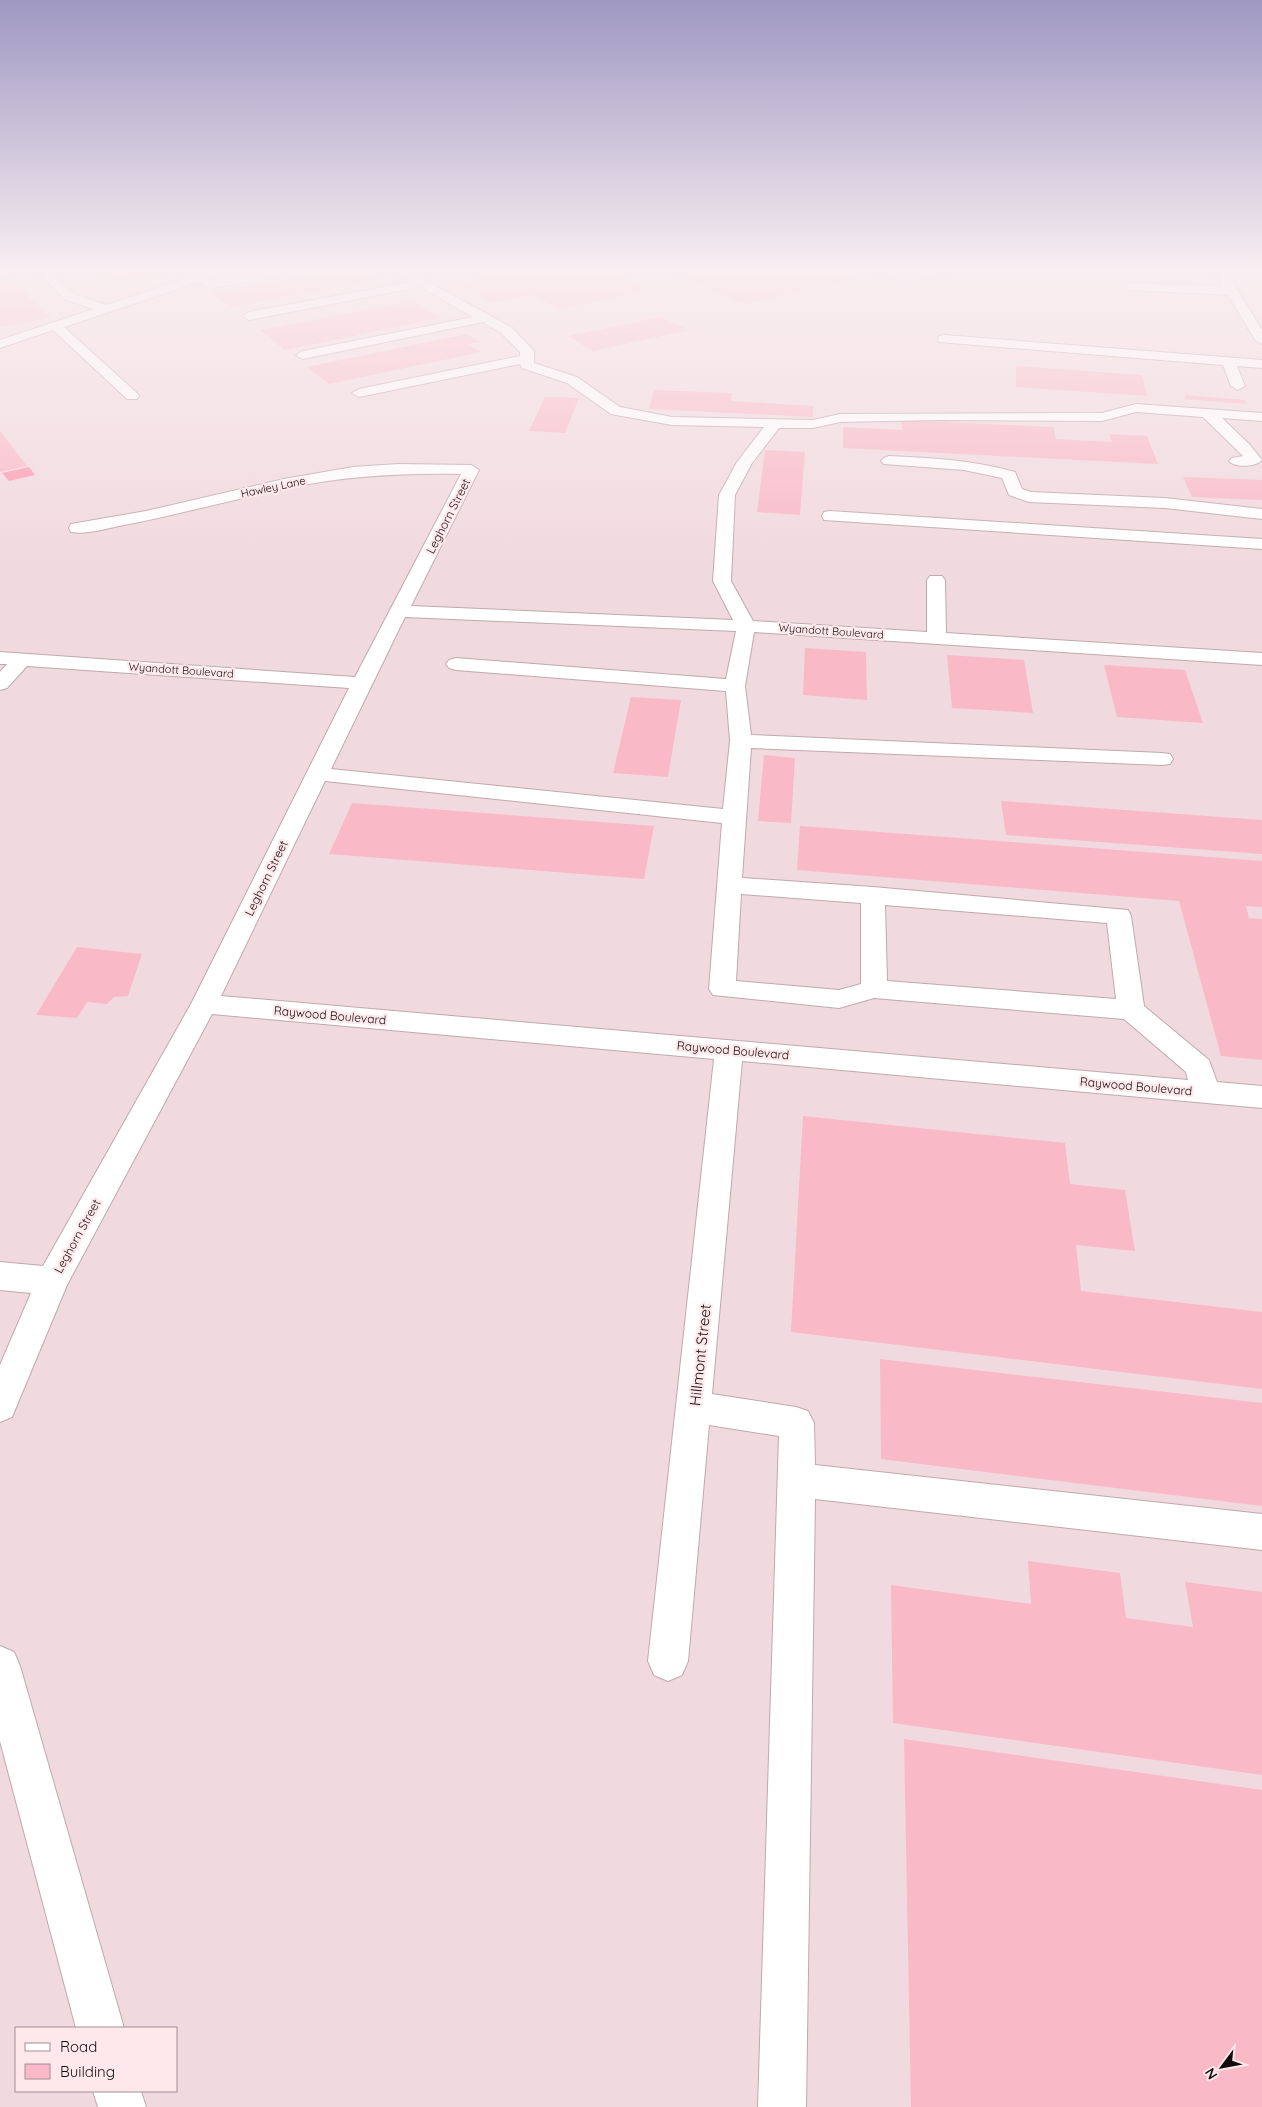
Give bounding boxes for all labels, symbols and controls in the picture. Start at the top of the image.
street label: Hawley Lane [239,473,307,501]
street label: Leghorn Street [423,476,473,556]
street label: Wyandott Boulevard [778,620,884,642]
street label: Wyandott Boulevard [128,659,234,681]
street label: Leghorn Street [241,838,291,918]
street label: Raywood Boulevard [273,1003,387,1027]
street label: Raywood Boulevard [676,1038,790,1062]
street label: Raywood Boulevard [1079,1074,1193,1098]
street label: Leghorn Street [50,1196,104,1276]
street label: Hillmont Street [685,1303,715,1407]
legend [15,2027,178,2092]
text: Road [60,2037,97,2056]
north arrow [1197,2042,1247,2092]
text: Building [60,2062,115,2081]
text: N [1201,2065,1221,2083]

